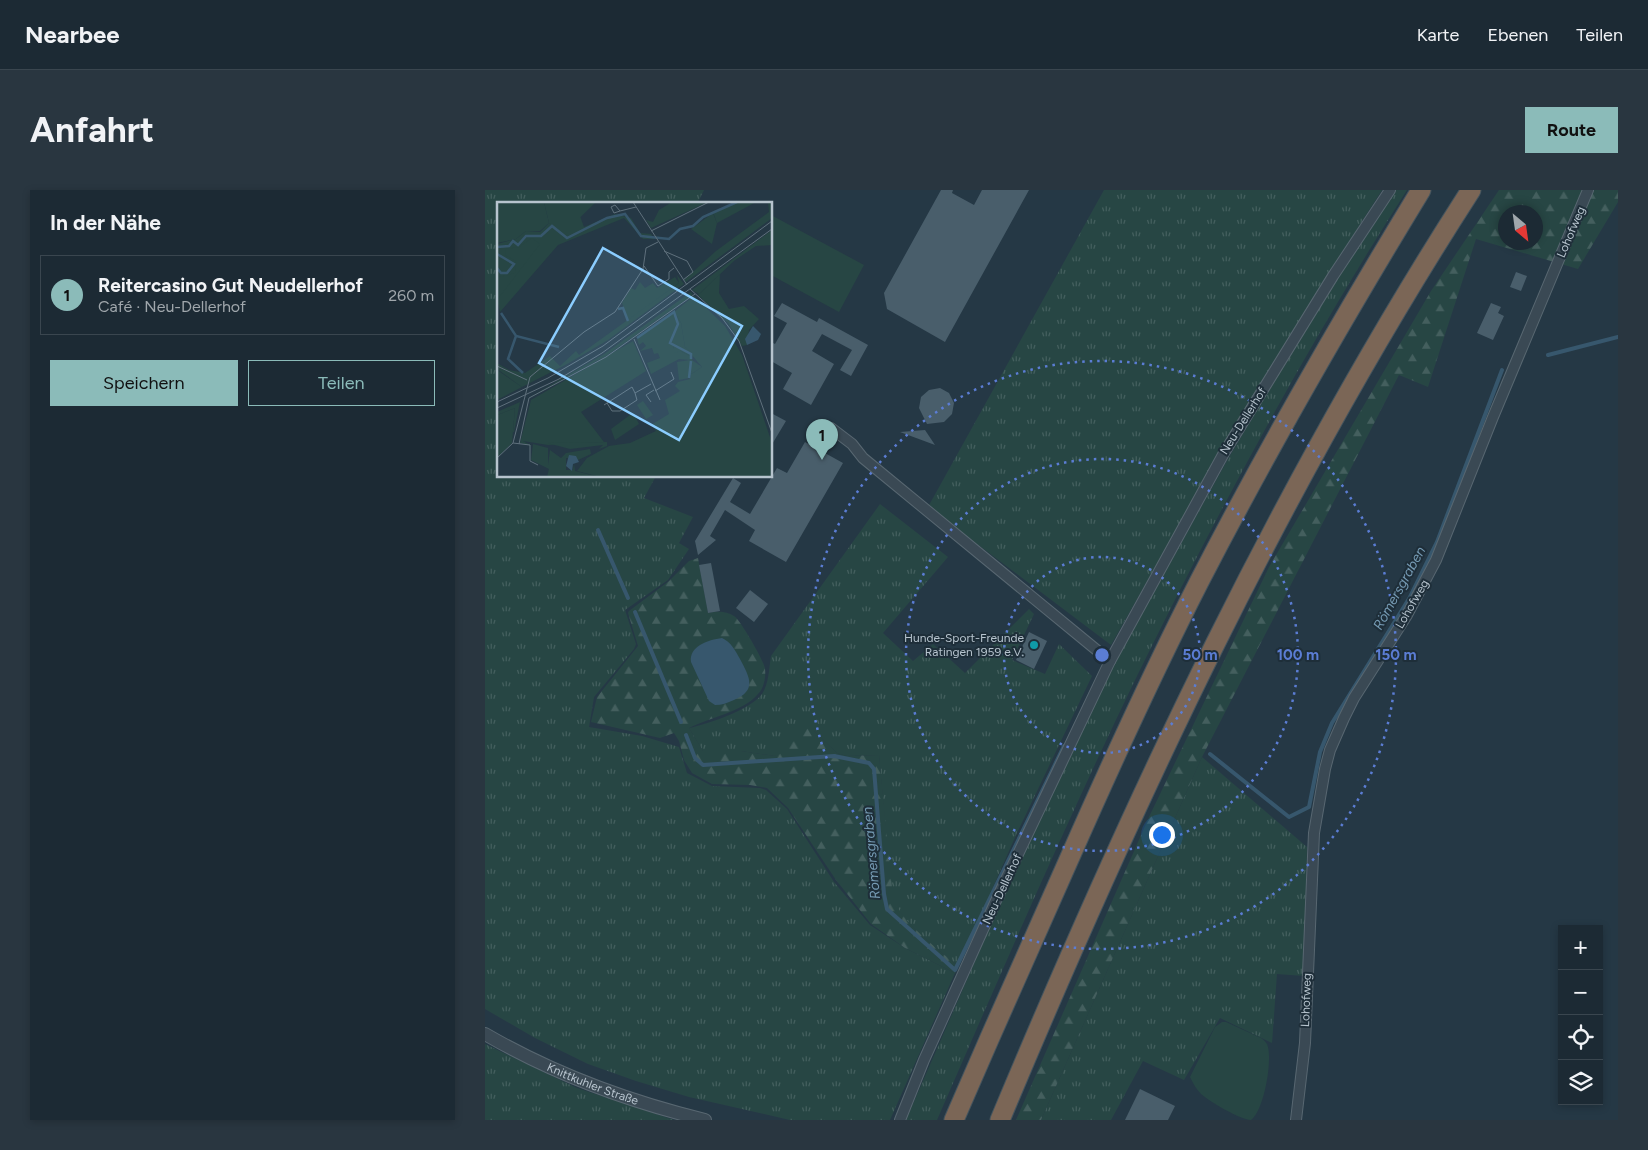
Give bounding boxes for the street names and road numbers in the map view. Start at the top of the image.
street label: Lohofweg [1554,204,1588,260]
street label: Neu-Dellerhof [1217,384,1269,457]
street label: Lohofweg [1392,577,1432,631]
street label: Neu-Dellerhof [980,851,1025,927]
street label: Lohofweg [1298,973,1314,1027]
street label: Knittkuhler Straße [545,1060,641,1108]

